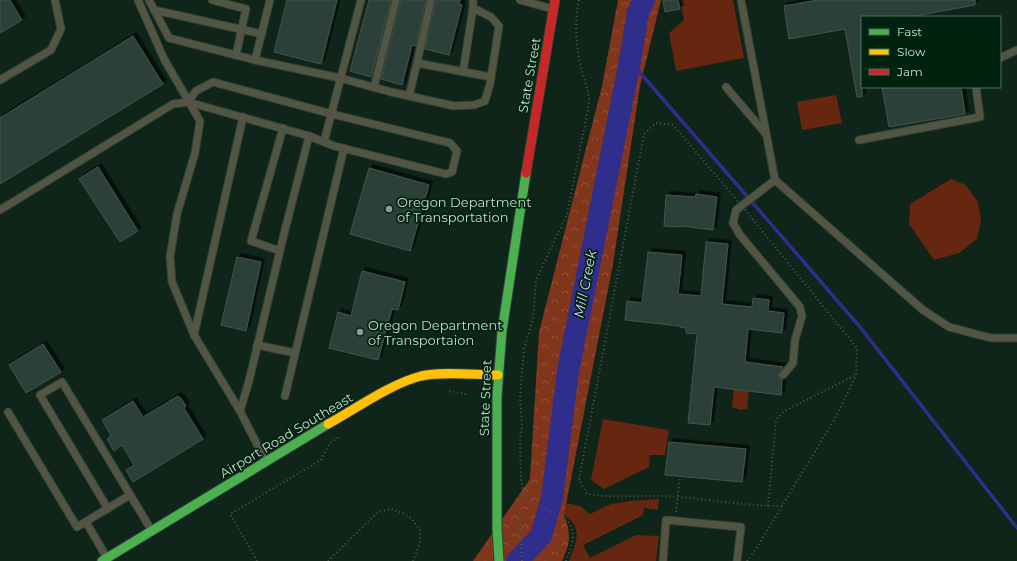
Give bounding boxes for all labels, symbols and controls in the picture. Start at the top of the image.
legend [861,16,1001,88]
text: Fast [897,24,922,39]
street label: State Street [514,36,544,114]
text: Slow [897,44,926,59]
text: Jam [896,64,923,79]
place label: Oregon Department of Transportation [397,194,531,225]
marker: Oregon Department of Transportation [384,204,394,214]
water label: Mill Creek [570,248,601,320]
place label: Oregon Department of Transportaion [368,317,502,348]
marker: Oregon Department of Transportaion [355,327,365,337]
street label: State Street [476,360,494,436]
street label: Airport Road Southeast [217,389,355,481]

